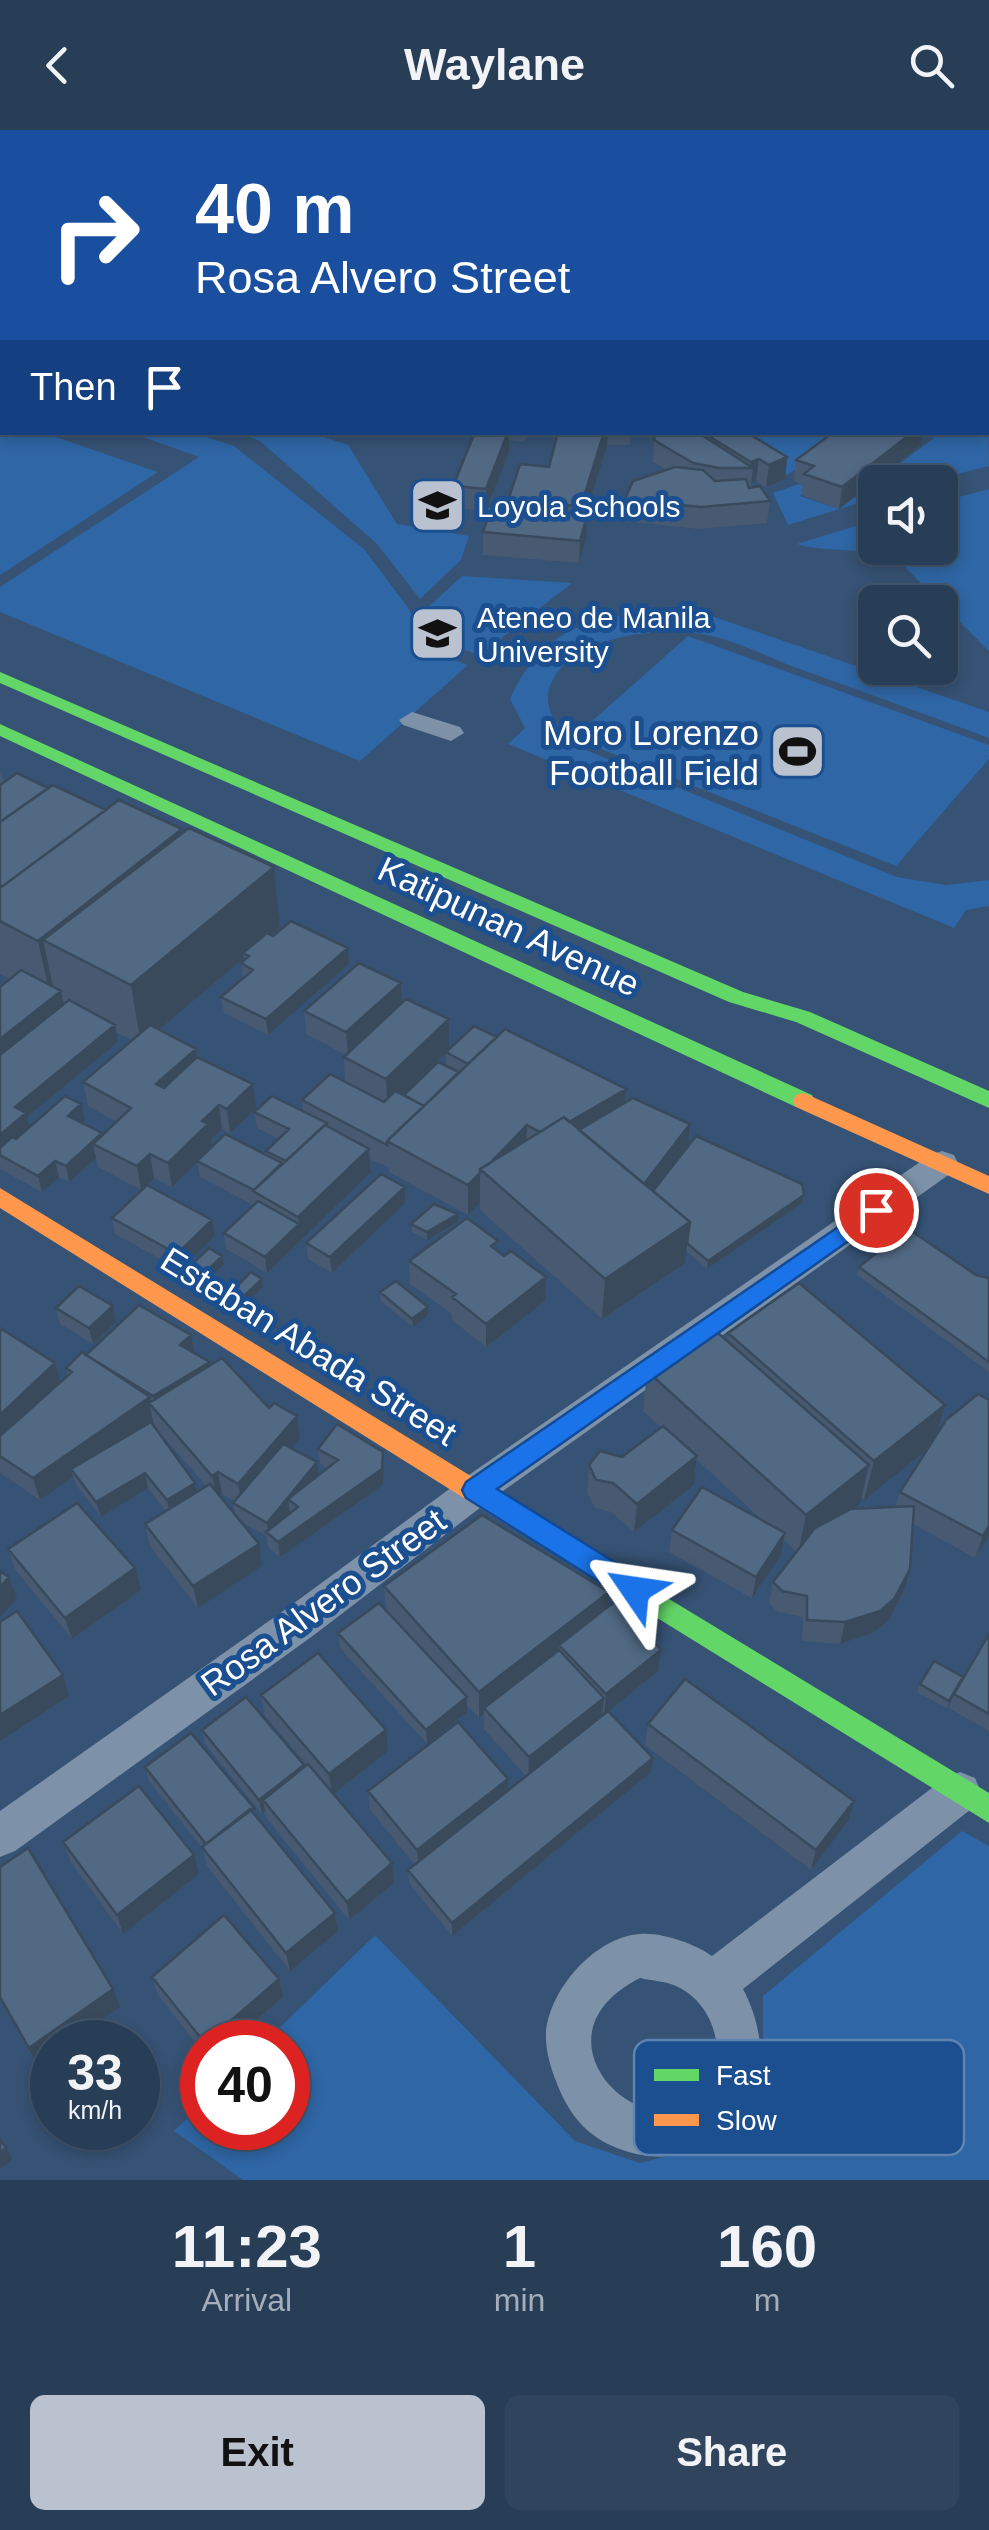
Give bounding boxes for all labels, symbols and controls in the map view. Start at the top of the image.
icon: back [30,38,85,93]
icon: search [904,38,959,93]
text: Waylane [404,39,585,90]
icon: right [30,170,160,300]
text: 40 m [195,170,355,248]
text: Rosa Alvero Street [195,252,570,303]
icon: arrive [137,360,192,415]
text: Then [30,366,117,408]
map controls [858,465,958,685]
button: sound [858,465,958,565]
school or university icon: Loyola Schools [408,476,468,536]
place label: Loyola Schools [477,490,680,523]
button: search [858,585,958,685]
place label: Ateneo de Manila University [477,601,711,668]
school or university icon: Ateneo de Manila University [408,604,468,664]
place label: Moro Lorenzo Football Field [543,713,759,792]
sports icon: Moro Lorenzo Football Field [768,722,828,782]
street label: Katipunan Avenue [372,848,646,1004]
pin [834,1168,919,1253]
icon: arrive [849,1183,904,1238]
street label: Esteban Abada Street [154,1239,464,1453]
street label: Rosa Alvero Street [193,1500,453,1704]
position arrow [583,1538,687,1642]
speed limit sign: 40 [180,2020,310,2150]
legend [634,2040,964,2155]
text: 33 [67,2045,123,2101]
text: Fast [716,2060,771,2091]
text: km/h [68,2096,122,2124]
text: Slow [716,2105,777,2136]
text: 11:23 [172,2213,322,2280]
text: 1 [503,2213,536,2280]
text: 160 [717,2213,817,2280]
text: Arrival [202,2282,292,2318]
text: min [494,2282,545,2318]
text: m [754,2282,780,2318]
button: Exit [30,2395,485,2510]
button: Share [505,2395,959,2510]

